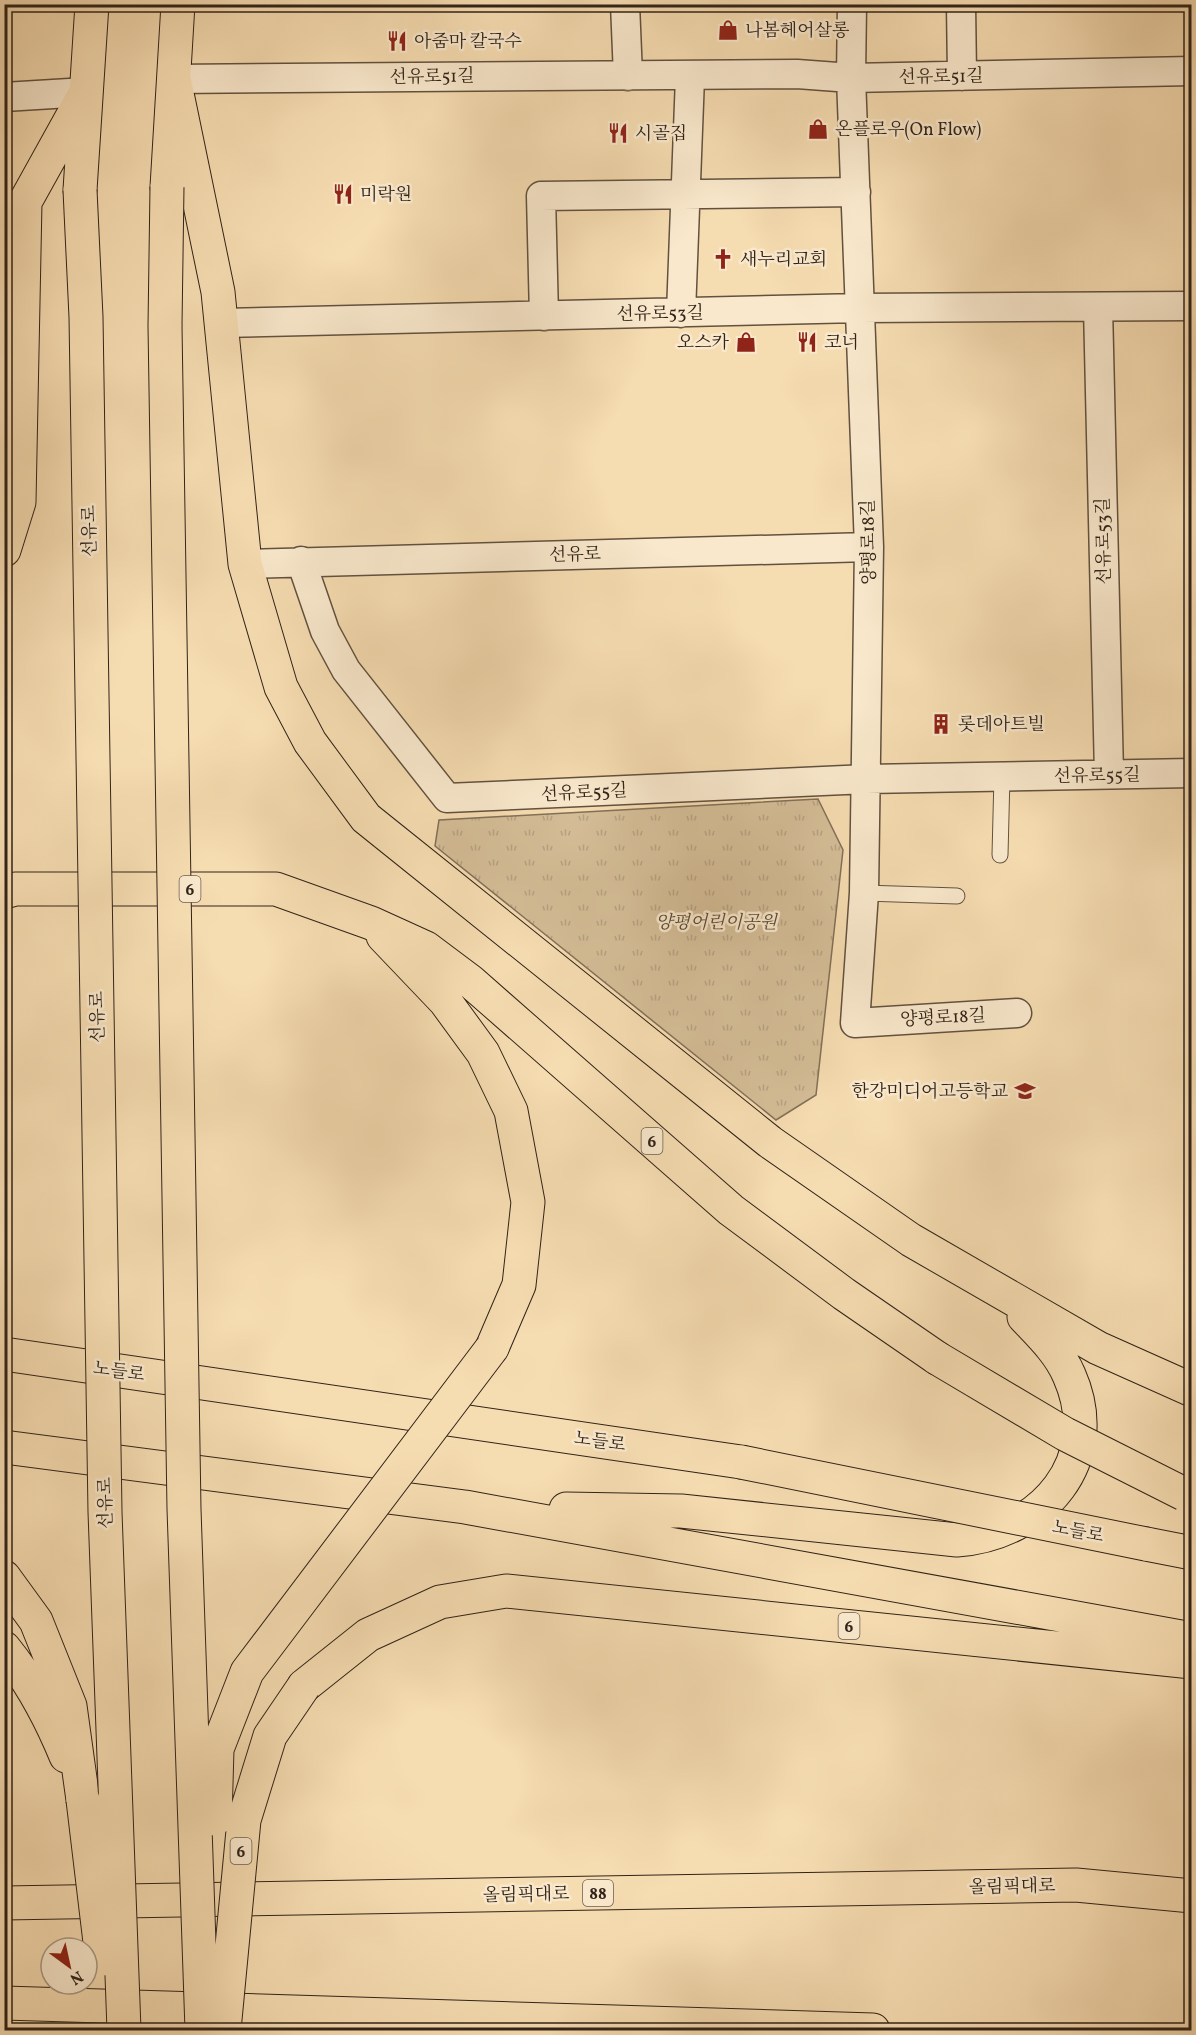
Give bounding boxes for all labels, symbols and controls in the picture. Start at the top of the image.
shop icon: 나봄헤어살롱 [716,18,740,42]
place label: 나봄헤어살롱 [745,19,849,44]
restaurant icon: 아줌마 칼국수 [385,29,409,53]
place label: 아줌마 칼국수 [414,30,522,55]
street label: 선유로51길 [389,64,475,91]
street label: 선유로51길 [898,64,984,91]
shop icon: 온플로우(On Flow) [806,117,830,141]
place label: 온플로우(On Flow) [835,118,981,143]
restaurant icon: 시골집 [606,121,630,145]
place label: 시골집 [635,122,687,147]
restaurant icon: 미락원 [331,182,355,206]
place label: 미락원 [360,183,412,208]
church icon: 새누리교회 [711,247,735,271]
place label: 새누리교회 [740,248,827,273]
street label: 선유로53길 [616,301,704,328]
shop icon: 오스카 [734,330,758,354]
restaurant icon: 코너 [795,330,819,354]
place label: 오스카 [677,331,730,356]
place label: 코너 [824,331,859,356]
street label: 선유로53길 [1091,497,1118,585]
street label: 양평로18길 [856,499,883,585]
street label: 선유로 [78,505,103,557]
street label: 선유로 [549,543,601,568]
building icon: 롯데아트빌 [929,712,953,736]
place label: 롯데아트빌 [958,713,1045,738]
street label: 선유로55길 [1053,763,1141,790]
street label: 선유로55길 [540,779,628,808]
road number: 6 [180,876,201,902]
park label: 양평어린이공원 [655,911,778,936]
street label: 선유로 [86,991,111,1043]
street label: 양평로18길 [900,1004,987,1033]
school or university icon: 한강미디어고등학교 [1013,1079,1037,1103]
place label: 한강미디어고등학교 [852,1080,1009,1105]
road number: 6 [642,1128,662,1154]
street label: 노들로 [91,1356,146,1388]
street label: 노들로 [572,1426,627,1458]
street label: 선유로 [94,1477,119,1529]
street label: 노들로 [1050,1515,1106,1550]
road number: 6 [838,1613,860,1639]
road number: 6 [230,1838,252,1864]
street label: 올림픽대로 [968,1874,1056,1901]
road number: 88 [583,1880,613,1906]
street label: 올림픽대로 [482,1882,570,1909]
north arrow [39,1936,99,1996]
text: N [65,1965,87,1989]

